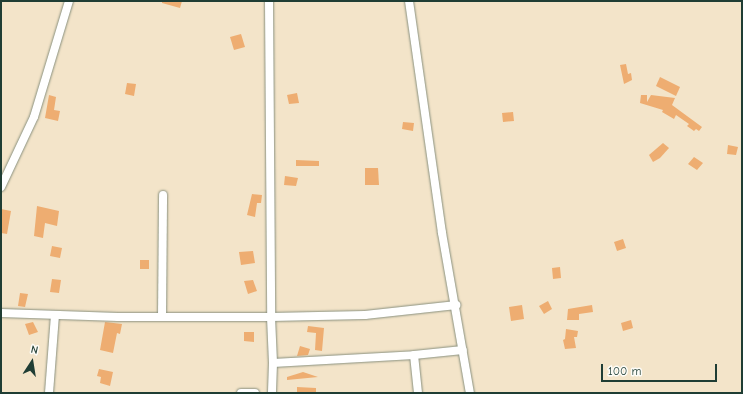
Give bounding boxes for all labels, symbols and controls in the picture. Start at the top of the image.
north arrow [12,342,52,382]
text: N [30,343,39,357]
scale bar [603,356,719,382]
text: 100 m [608,364,641,378]

